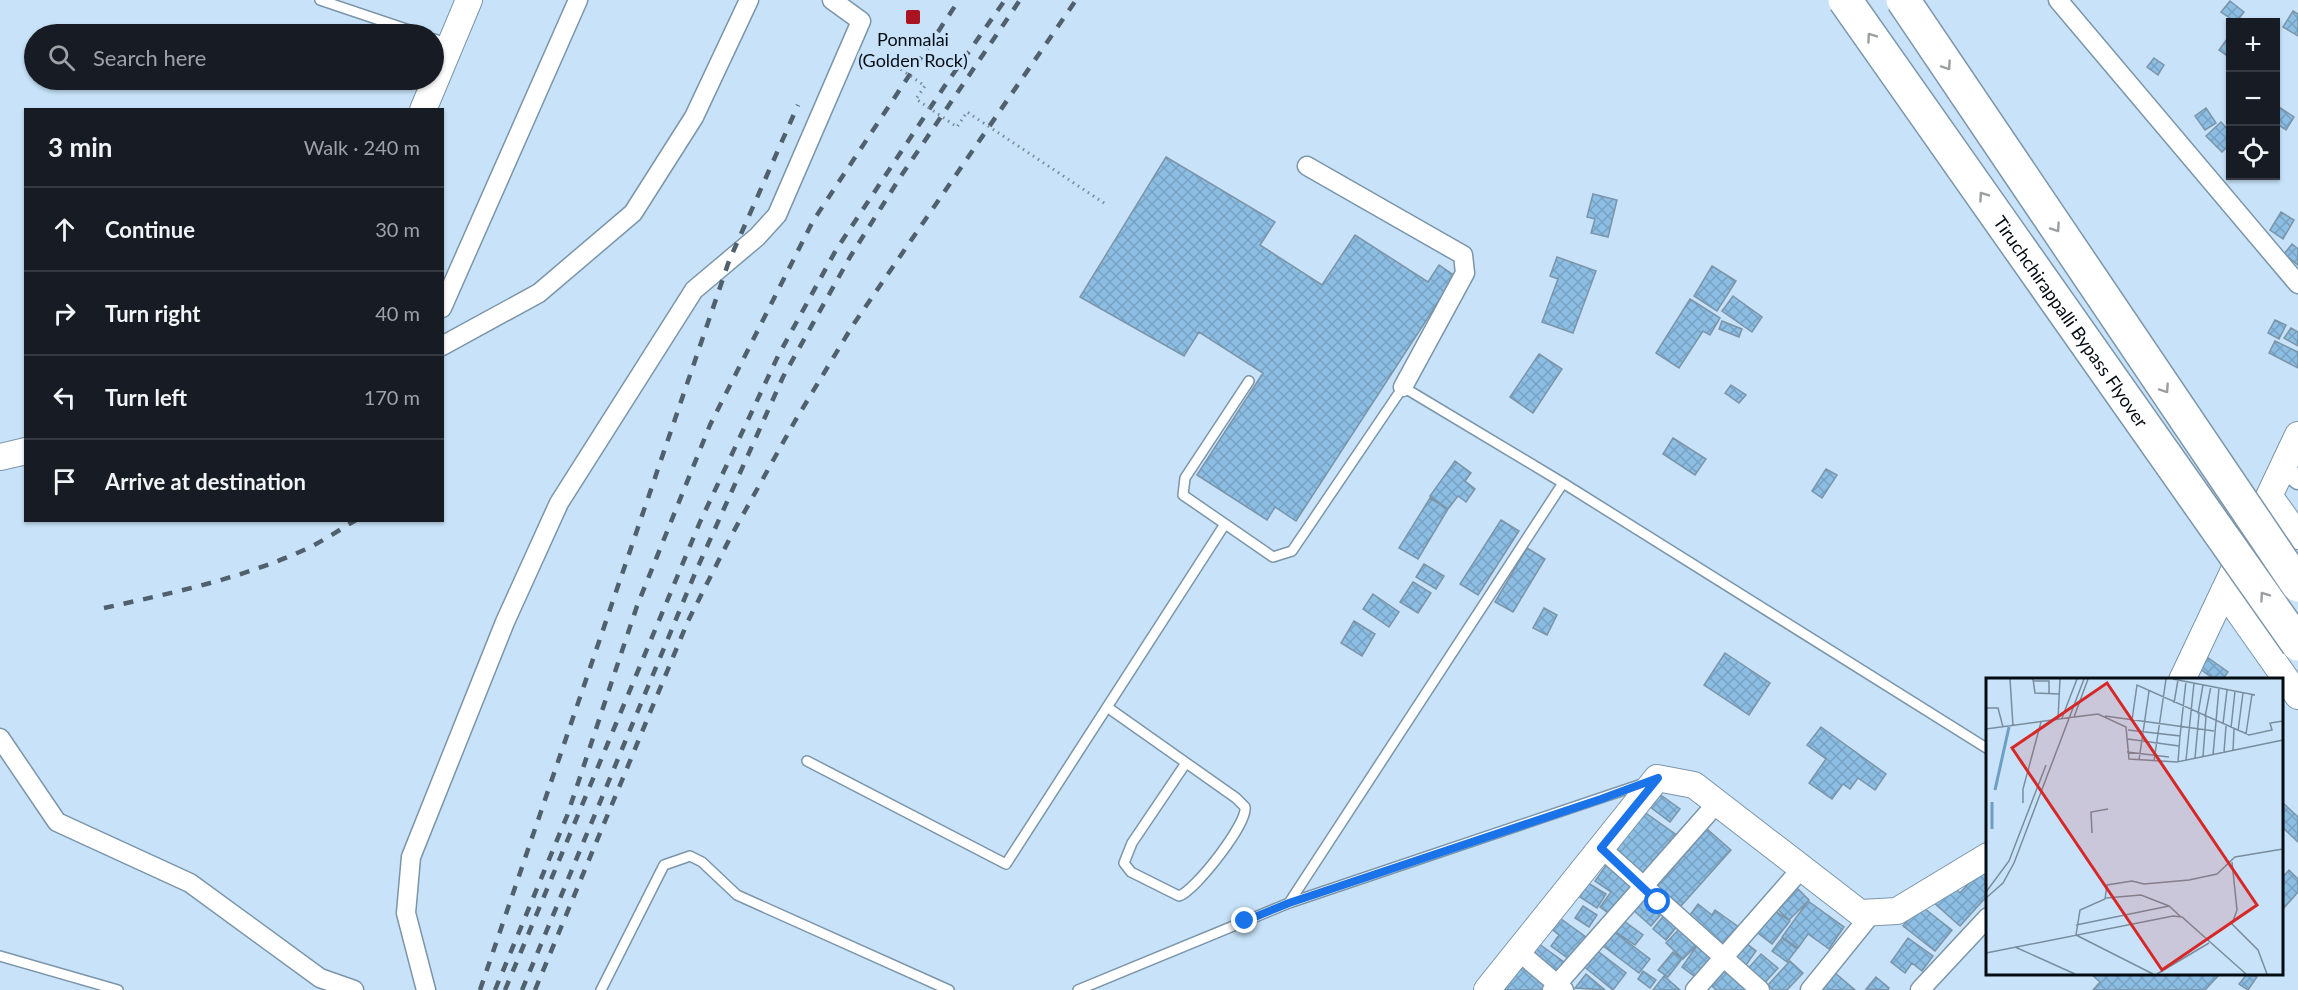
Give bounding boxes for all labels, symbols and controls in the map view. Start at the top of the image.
marker: Ponmalai (Golden Rock) [904,8,922,26]
map controls [2226,18,2280,180]
button: + [2226,18,2280,72]
search box [24,24,444,90]
place label: Ponmalai (Golden Rock) [858,28,968,71]
one-way arrow [1867,33,1878,44]
icon: search [45,41,78,74]
text: Search here [93,44,206,71]
one-way arrow [1940,60,1952,70]
button: − [2226,72,2280,126]
button: locate [2226,126,2280,180]
text: 3 min [48,131,112,163]
text: Walk · 240 m [304,135,420,159]
one-way arrow [1979,192,1990,203]
street label: Tiruchchirappalli Bypass Flyover [1989,211,2153,432]
icon: ahead [48,213,81,246]
text: Continue [105,216,195,243]
text: 30 m [375,217,420,241]
one-way arrow [2049,221,2060,232]
icon: right [48,297,81,330]
text: Turn right [105,300,200,327]
text: 40 m [375,301,420,325]
icon: left [48,381,81,414]
one-way arrow [2158,383,2169,394]
text: Turn left [105,384,187,411]
text: 170 m [364,385,420,409]
icon: arrive [48,465,81,498]
text: Arrive at destination [105,468,306,495]
one-way arrow [2260,592,2271,603]
inset map [1986,678,2283,975]
route start [1644,888,1670,914]
route end [1231,907,1257,933]

